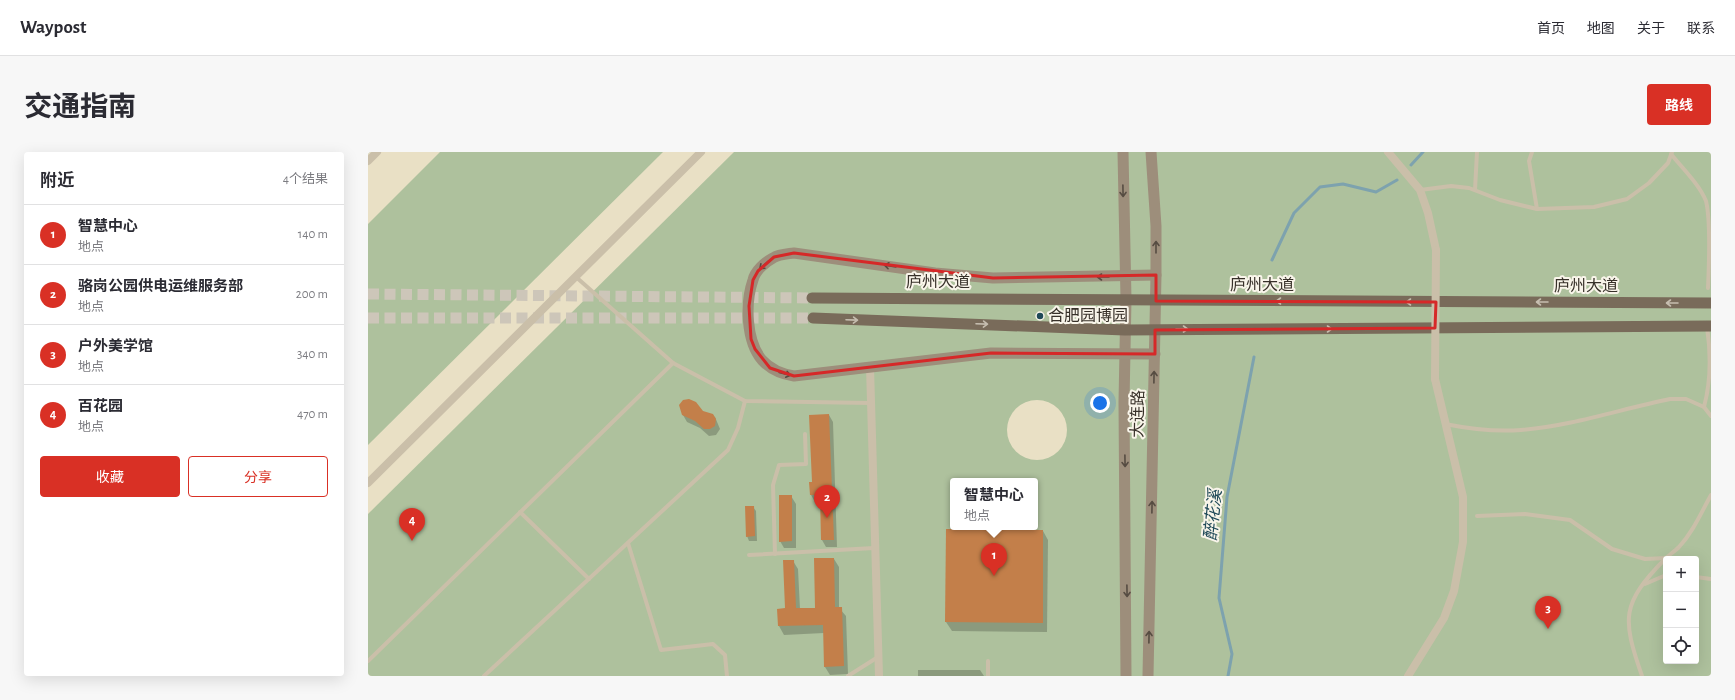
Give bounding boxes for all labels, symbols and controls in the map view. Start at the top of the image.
text: Waypost [20,18,87,37]
text: 首页 [1537,22,1565,36]
text: 地图 [1587,22,1615,36]
text: 关于 [1637,22,1665,36]
text: 联系 [1687,22,1715,36]
button: 路线 [1647,84,1711,125]
text: 交通指南 [24,94,136,122]
text: 附近 [40,172,74,189]
text: 4个结果 [283,173,328,186]
one-way arrow [1119,184,1127,197]
text: 智慧中心 [78,219,138,234]
text: 1 [51,228,55,241]
text: 140 m [298,228,328,241]
text: 地点 [78,241,104,254]
one-way arrow [1152,241,1160,254]
one-way arrow [759,260,769,270]
one-way arrow [884,262,897,270]
street label: 庐州大道 [906,273,970,290]
one-way arrow [1097,273,1110,281]
street label: 庐州大道 [1230,276,1294,293]
street label: 庐州大道 [1554,277,1618,294]
text: 骆岗公园供电运维服务部 [78,279,243,294]
text: 2 [50,288,56,301]
text: 200 m [296,288,328,301]
one-way arrow [1276,297,1289,305]
one-way arrow [1406,298,1419,306]
one-way arrow [1536,298,1549,306]
one-way arrow [1666,299,1679,307]
text: 地点 [78,301,104,314]
place label: 合肥园博园 [1048,307,1128,324]
marker: 合肥园博园 [1035,311,1045,321]
one-way arrow [845,316,858,323]
one-way arrow [975,321,988,328]
one-way arrow [1175,325,1188,333]
one-way arrow [1319,325,1332,333]
text: 户外美学馆 [78,339,153,354]
text: 3 [50,348,56,361]
text: 340 m [297,348,328,361]
text: 地点 [78,361,104,374]
one-way arrow [778,371,791,378]
one-way arrow [1150,371,1158,384]
street label: 大连路 [1129,390,1146,438]
your location [1090,393,1110,413]
text: 百花园 [78,399,123,414]
text: 4 [50,408,56,421]
text: 470 m [297,408,328,421]
text: 地点 [78,421,104,434]
one-way arrow [1121,454,1129,467]
button: 收藏 [40,456,180,497]
button: 分享 [188,456,328,497]
popup [950,478,1038,530]
pin: 2 [814,485,840,518]
water label: 醉花溪 [1201,487,1224,541]
text: 智慧中心 [964,488,1024,503]
one-way arrow [1148,501,1156,514]
pin: 4 [399,508,425,541]
text: 地点 [964,510,990,523]
pin: 1 [981,543,1007,576]
map controls [1663,556,1699,664]
button: + [1663,556,1699,592]
one-way arrow [1123,584,1130,597]
button: − [1663,592,1699,628]
pin: 3 [1535,596,1561,629]
button: locate [1663,628,1699,664]
one-way arrow [1145,631,1153,644]

